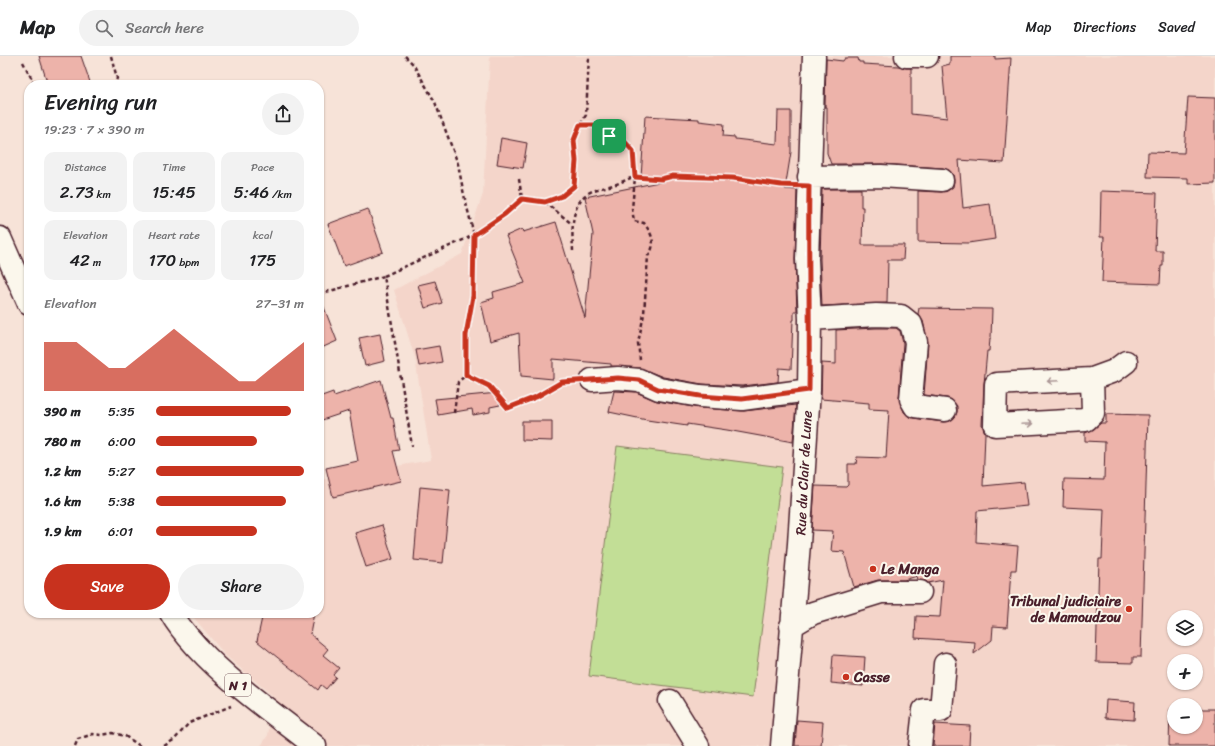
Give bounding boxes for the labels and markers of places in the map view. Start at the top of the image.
pin [592,119,626,153]
place label: Le Manga [881,557,940,582]
marker: Le Manga [868,564,878,574]
place label: Tribunal judiciaire de Mamoudzou [1010,589,1121,630]
marker: Tribunal judiciaire de Mamoudzou [1124,604,1134,614]
place label: Casse [853,665,891,690]
marker: Casse [841,672,851,682]

